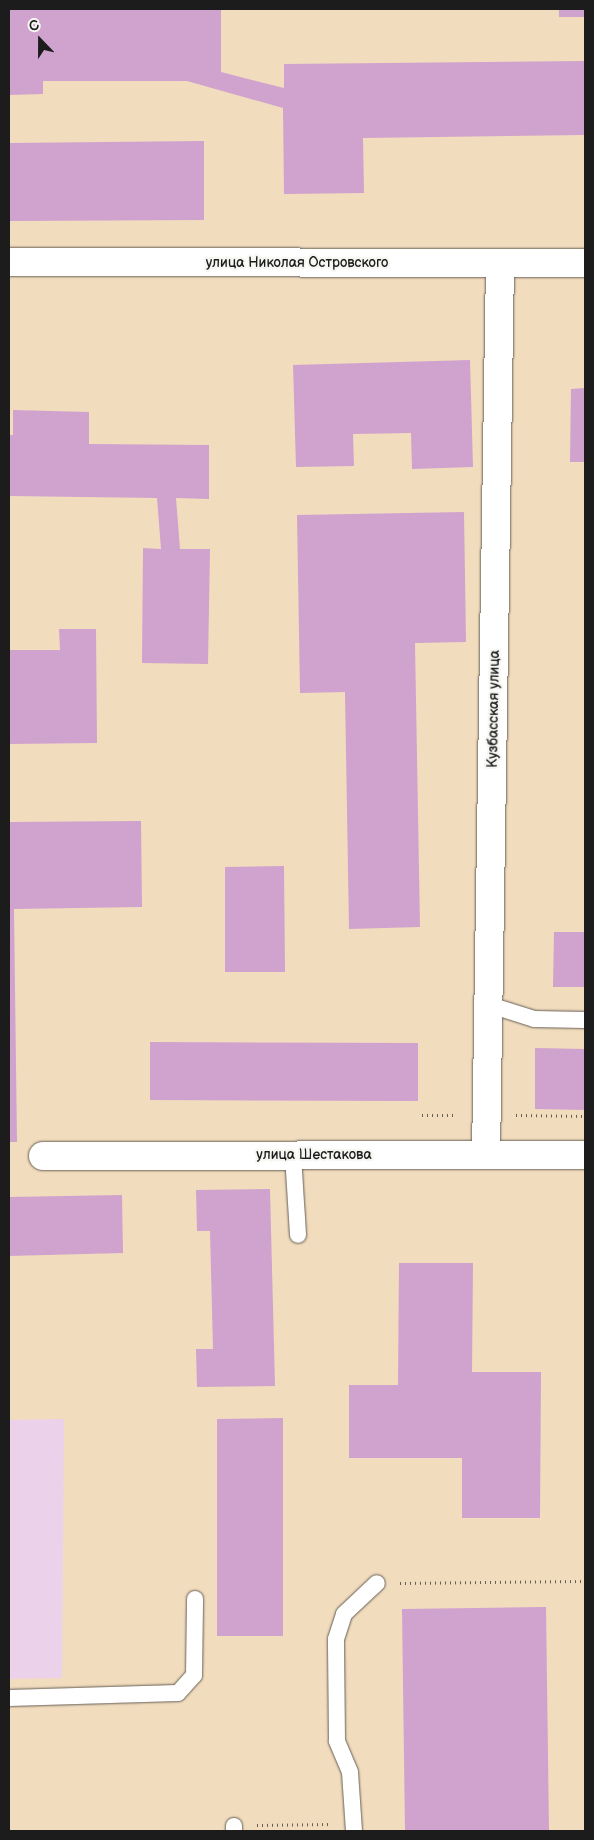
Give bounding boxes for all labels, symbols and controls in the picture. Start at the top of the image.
north arrow [15,15,65,65]
text: С [26,16,42,35]
street label: улица Николая Островского [206,255,388,271]
street label: Кузбасская улица [485,650,503,768]
street label: улица Шестакова [256,1147,372,1163]

